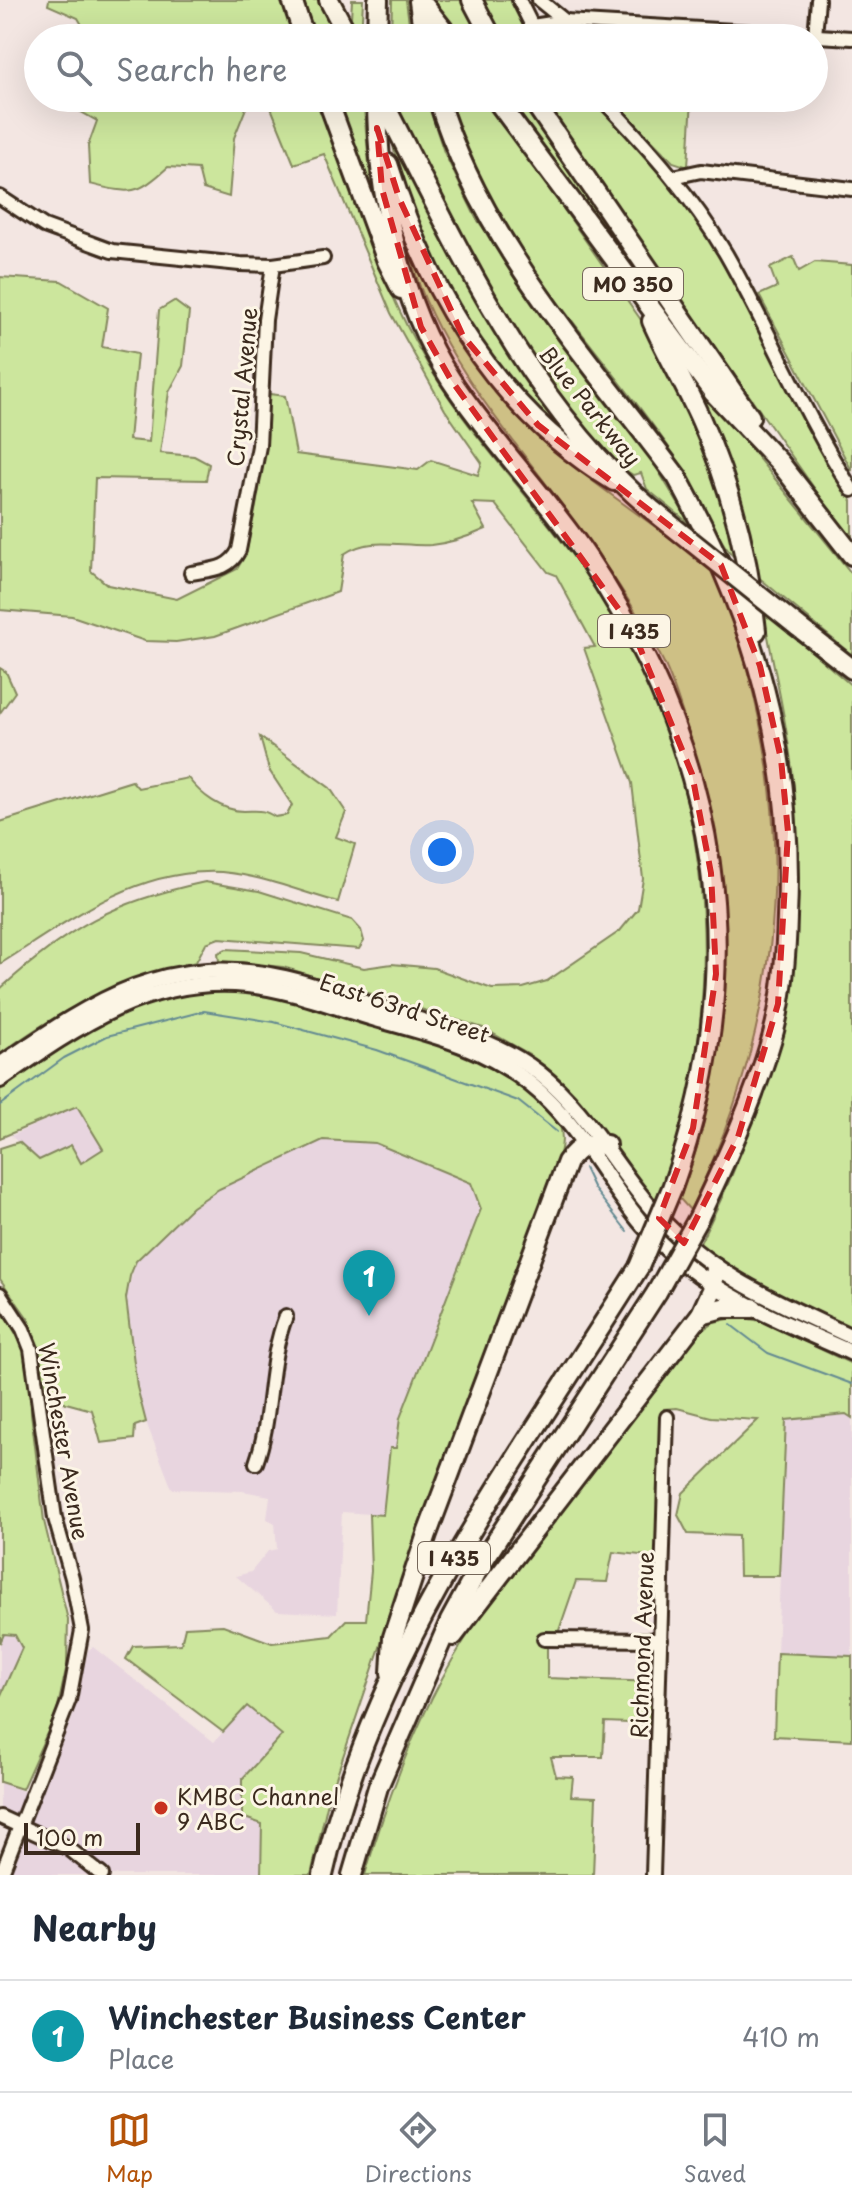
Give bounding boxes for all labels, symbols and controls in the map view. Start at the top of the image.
search box [24,24,828,112]
icon: search [52,46,96,90]
text: Search here [116,46,288,91]
road number: MO 350 [583,268,683,300]
street label: Crystal Avenue [218,306,264,468]
street label: Blue Parkway [532,338,650,472]
road number: I 435 [598,615,670,647]
your location [422,832,462,872]
street label: East 63rd Street [316,964,494,1050]
pin: 1 [343,1250,395,1316]
street label: Winchester Avenue [31,1340,99,1542]
road number: I 435 [418,1542,490,1574]
street label: Richmond Avenue [621,1551,661,1739]
place label: KMBC Channel 9 ABC [177,1779,339,1837]
marker: KMBC Channel 9 ABC [152,1799,170,1817]
scale bar [24,1819,140,1855]
text: 100 m [36,1820,103,1853]
text: Nearby [32,1901,157,1953]
text: Winchester Business Center [108,1994,526,2039]
text: 1 [52,2017,64,2056]
text: 410 m [742,2017,820,2056]
text: Place [108,2039,174,2078]
tab: Map [106,2108,153,2189]
tab: Directions [365,2108,472,2189]
tab: Saved [684,2108,746,2189]

